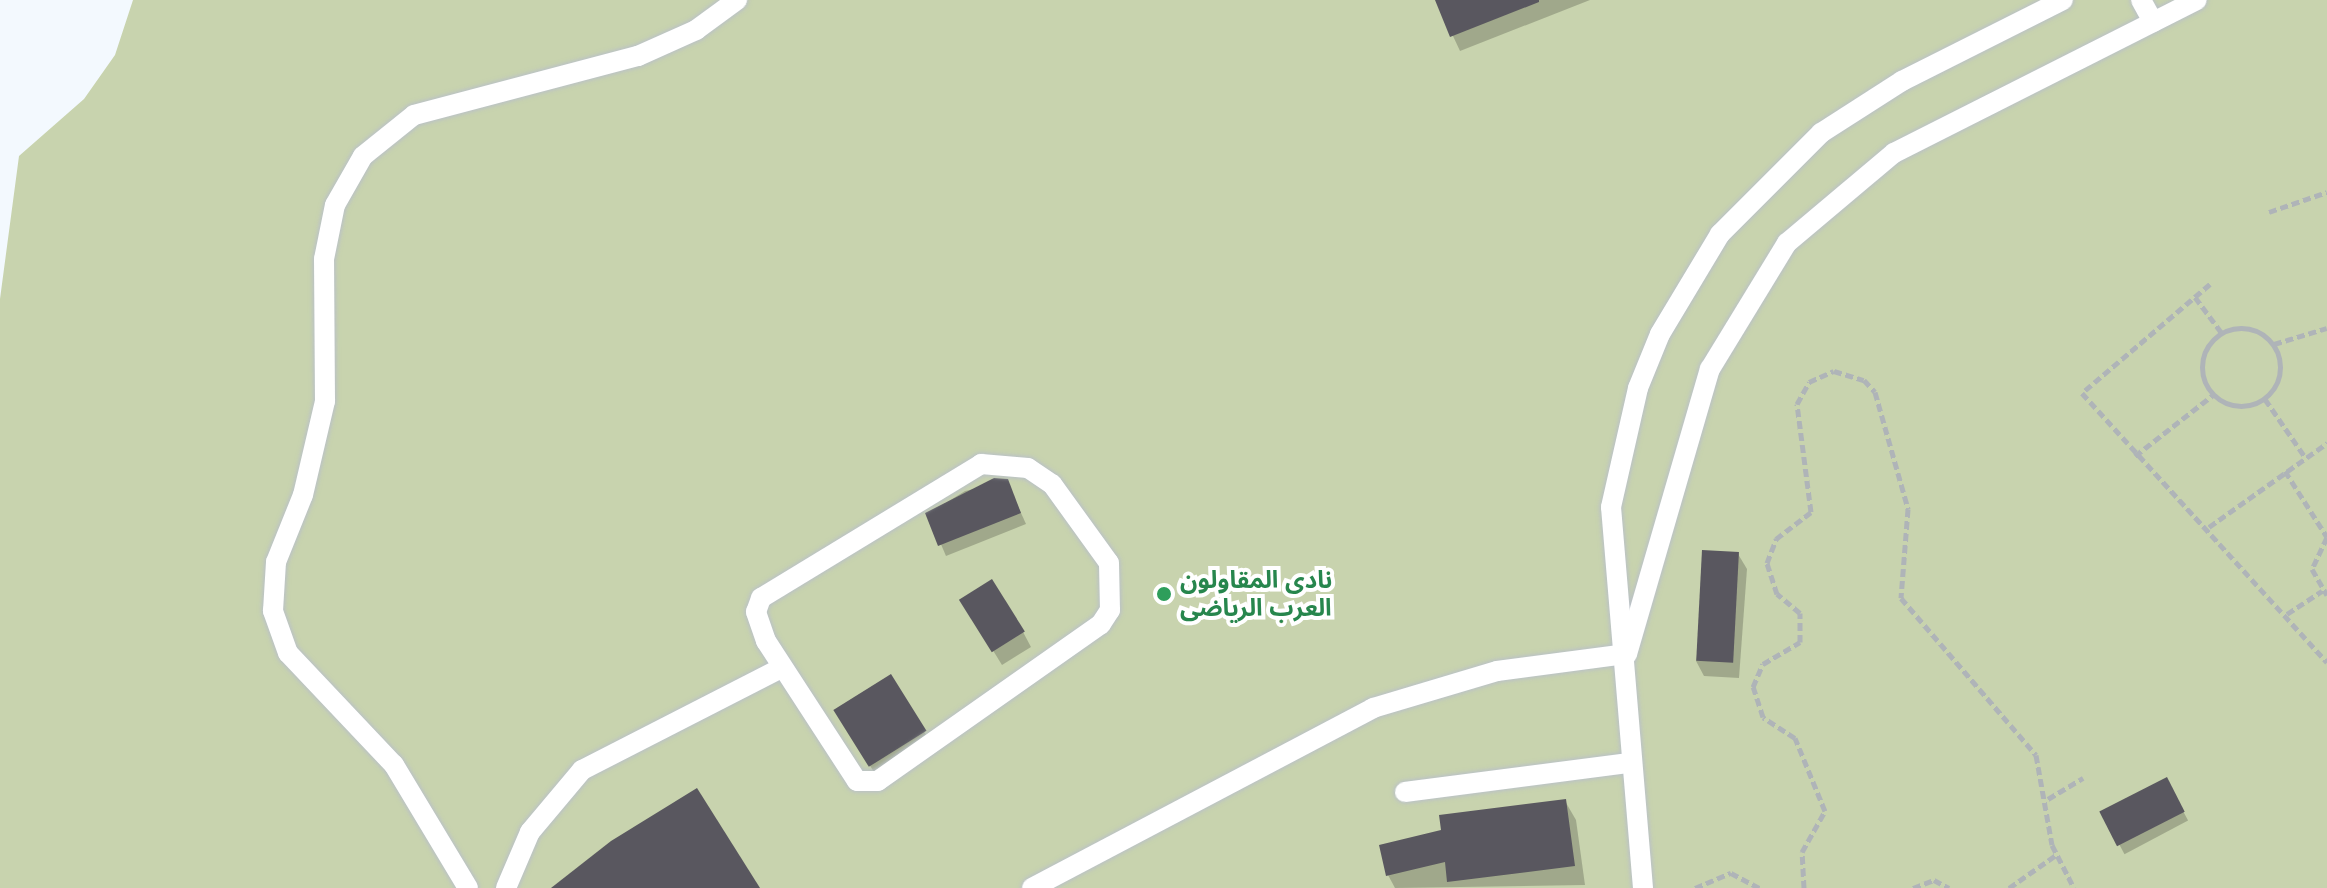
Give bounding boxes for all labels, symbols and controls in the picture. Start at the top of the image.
place label: نادى المقاولون العرب الرياضى [1180,566,1332,622]
marker: نادى المقاولون العرب الرياضى [1155,585,1173,603]

